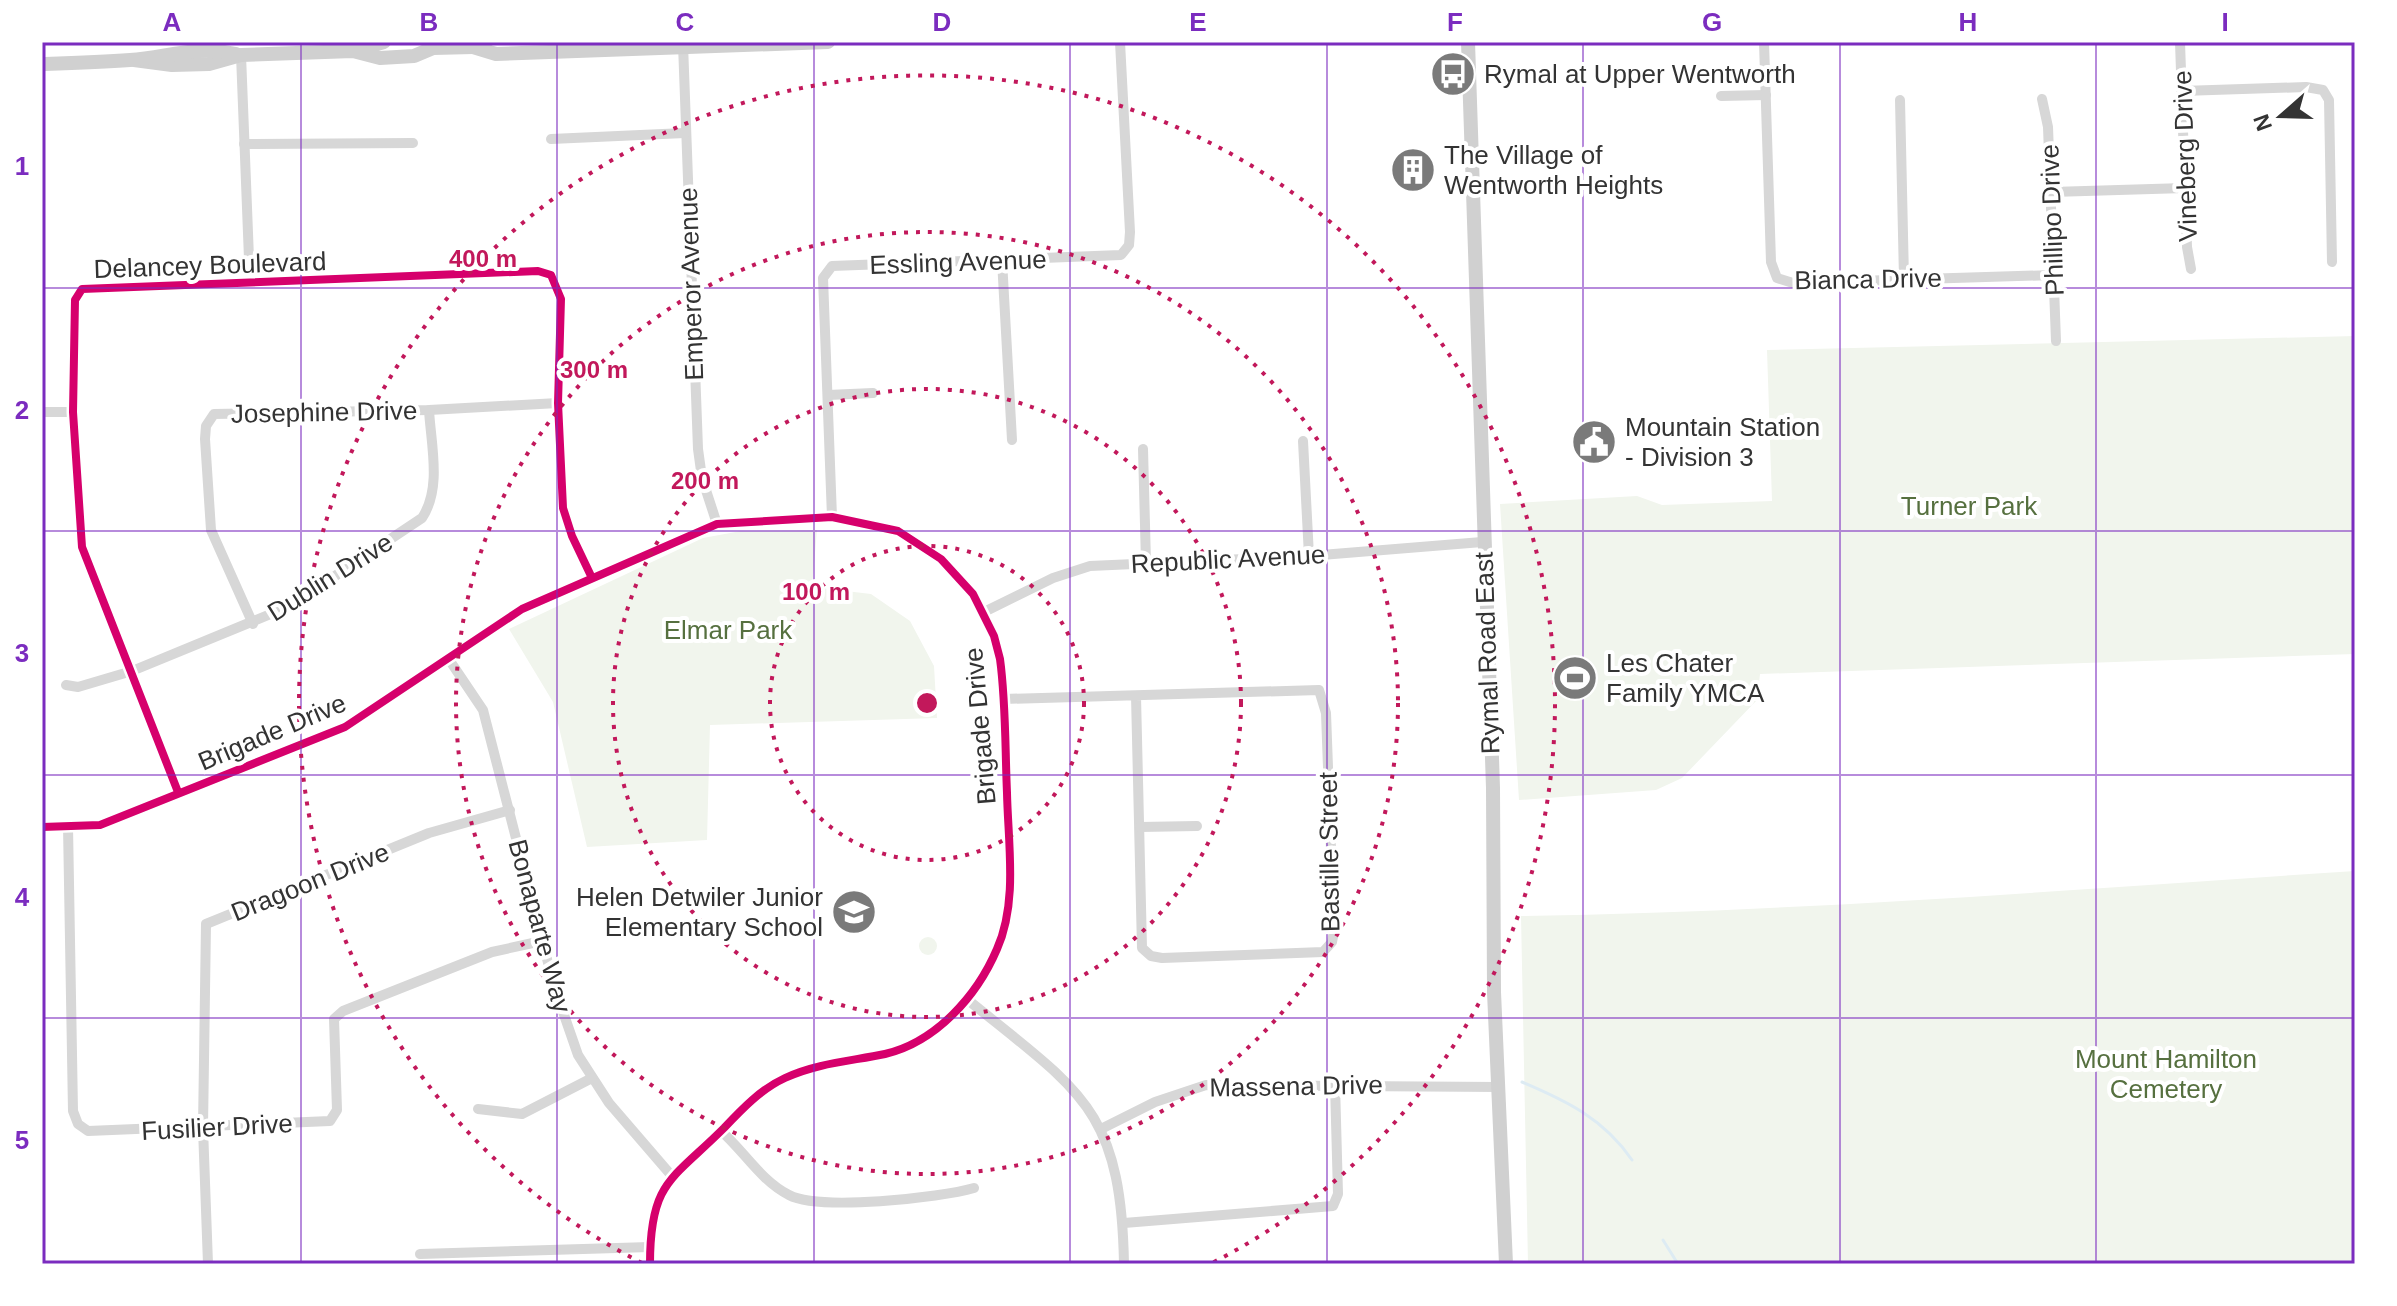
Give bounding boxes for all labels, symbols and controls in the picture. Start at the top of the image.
text: A [163,7,182,37]
text: B [420,7,438,37]
text: C [676,7,695,37]
text: D [933,7,951,37]
text: E [1189,7,1207,37]
text: F [1447,7,1463,37]
text: G [1702,7,1722,37]
text: H [1959,7,1977,37]
text: I [2221,7,2229,37]
bus stop icon: Rymal at Upper Wentworth [1429,50,1477,98]
place label: Rymal at Upper Wentworth [1484,59,1796,89]
street label: Vineberg Drive [2167,70,2203,242]
north arrow [2241,76,2321,156]
text: N [2248,111,2277,134]
place label: The Village of Wentworth Heights [1444,140,1663,200]
street label: Phillipo Drive [2034,144,2070,296]
building icon: The Village of Wentworth Heights [1389,146,1437,194]
text: 1 [15,151,29,181]
street label: Emperor Avenue [673,187,709,381]
street label: Essling Avenue [869,244,1047,280]
text: 400 m [449,245,517,272]
street label: Delancey Boulevard [93,246,327,284]
street label: Bianca Drive [1794,263,1942,295]
text: 300 m [560,356,628,383]
text: 2 [15,395,29,425]
street label: Josephine Drive [231,395,417,429]
place label: Mountain Station - Division 3 [1625,412,1820,472]
public building icon: Mountain Station - Division 3 [1570,418,1618,466]
text: 200 m [671,467,739,494]
park label: Turner Park [1901,491,2038,521]
street label: Dublin Drive [262,527,398,627]
street label: Republic Avenue [1130,539,1326,579]
street label: Rymal Road East [1468,551,1506,755]
text: 100 m [782,578,850,605]
park label: Elmar Park [664,615,793,645]
text: 3 [15,638,29,668]
street label: Brigade Drive [958,646,1002,806]
place label: Les Chater Family YMCA [1606,648,1765,708]
sports icon: Les Chater Family YMCA [1551,654,1599,702]
street label: Brigade Drive [194,687,350,777]
centre of rings [913,689,941,717]
street label: Bastille Street [1313,771,1345,932]
street label: Bonaparte Way [502,836,578,1016]
street label: Dragoon Drive [227,837,393,927]
text: 4 [15,882,30,912]
place label: Helen Detwiler Junior Elementary School [576,882,823,942]
school or university icon: Helen Detwiler Junior Elementary School [830,888,878,936]
park label: Mount Hamilton Cemetery [2075,1044,2257,1104]
street label: Massena Drive [1209,1069,1383,1103]
street label: Fusilier Drive [140,1108,294,1146]
text: 5 [15,1125,29,1155]

